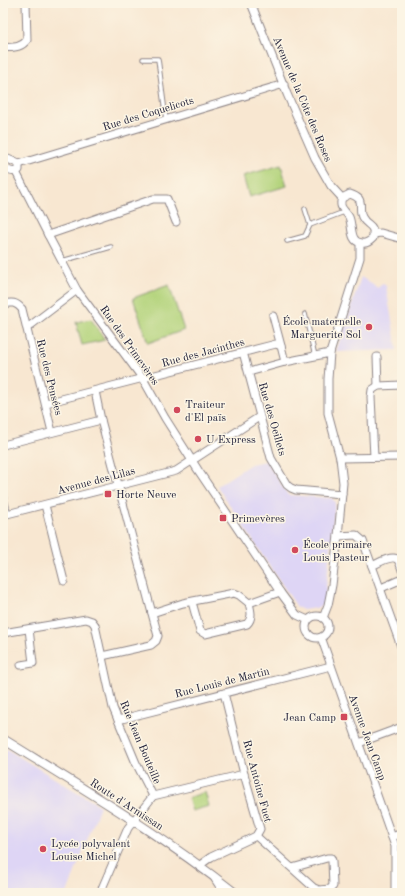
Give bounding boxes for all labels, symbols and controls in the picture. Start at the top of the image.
street label: Avenue de la Côte des Roses [270,35,333,164]
street label: Rue des Coquelicots [102,95,196,134]
street label: Rue des Primevères [97,304,160,388]
place label: École maternelle Marguerite Sol [282,315,361,341]
marker: École maternelle Marguerite Sol [364,322,374,332]
street label: Rue des Jacinthes [161,337,246,370]
street label: Rue des Pensées [34,338,63,417]
street label: Rue des Oeillets [256,381,287,458]
place label: Traiteur d'El païs [185,400,226,424]
marker: Traiteur d'El païs [172,405,182,415]
marker: U Express [193,434,203,444]
place label: U Express [206,435,256,446]
street label: Avenue des Lilas [56,466,137,497]
marker: Horte Neuve [103,489,113,499]
place label: Horte Neuve [116,490,176,501]
marker: Primevères [218,513,228,523]
place label: Primevères [231,514,285,525]
place label: École primaire Louis Pasteur [303,538,372,564]
marker: École primaire Louis Pasteur [290,545,300,555]
street label: Rue Louis de Martin [174,666,271,701]
street label: Avenue Jean Camp [346,693,387,782]
street label: Rue Jean Bouteille [117,699,162,786]
marker: Jean Camp [339,712,349,722]
place label: Jean Camp [283,713,336,724]
street label: Rue Antoine Fuet [240,739,273,824]
street label: Route d'Armissan [87,777,165,833]
place label: Lycée polyvalent Louise Michel [51,839,131,863]
marker: Lycée polyvalent Louise Michel [38,844,48,854]

